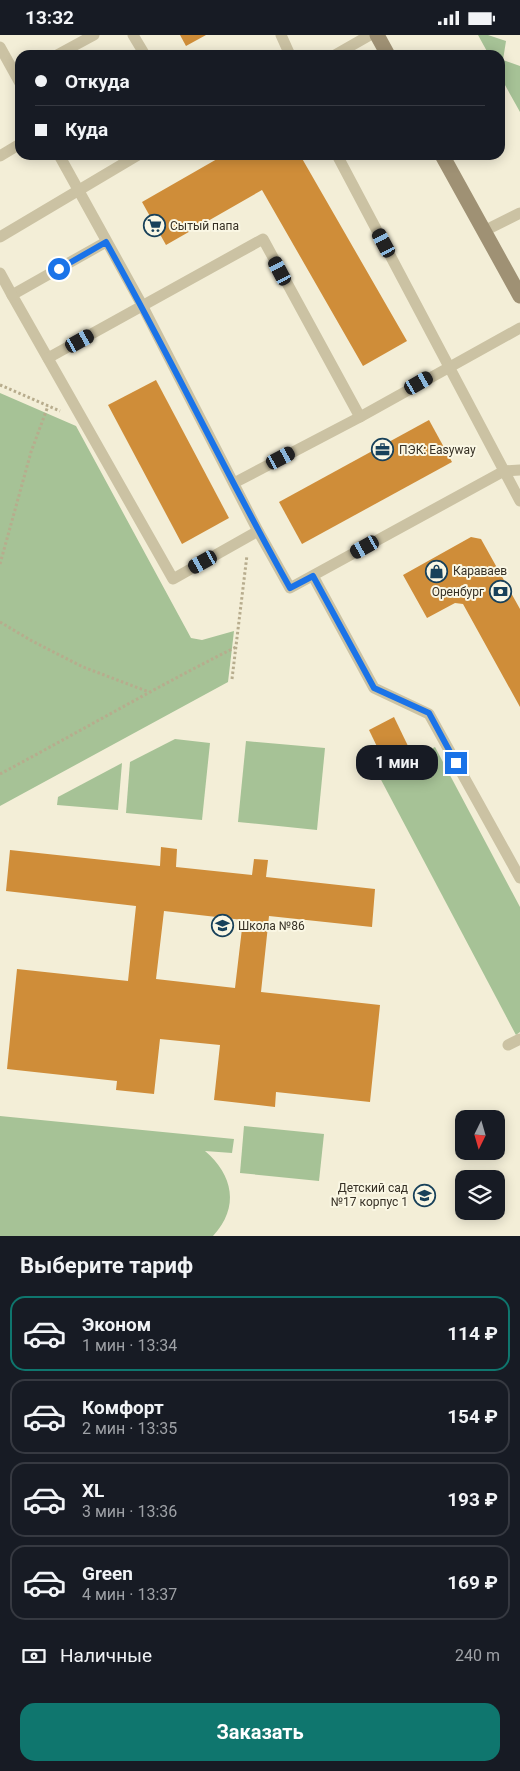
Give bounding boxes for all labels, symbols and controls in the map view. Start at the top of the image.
text: 13:32 [25,6,74,29]
text: Откуда [65,70,130,93]
text: Куда [65,118,108,141]
supermarket icon: Сытый папа [142,214,166,238]
place label: Сытый папа [170,219,239,233]
car [370,226,397,260]
car [266,254,293,288]
route start [48,258,70,280]
car [63,327,96,355]
car [402,369,435,397]
office icon: ПЭК: Easyway [371,438,395,462]
place label: ПЭК: Easyway [399,443,476,457]
car [264,444,297,472]
car [348,533,381,561]
car [186,548,219,576]
shop icon: Караваев [425,559,449,583]
place label: Караваев [453,564,507,578]
bank icon: Оренбург [488,580,512,604]
place label: Оренбург [432,585,484,599]
callout: 1 мин [356,745,438,781]
route end [445,752,467,774]
text: 1 мин [375,753,419,772]
school or university icon: Школа №86 [210,914,234,938]
place label: Школа №86 [238,919,305,933]
north arrow [455,1110,505,1160]
map controls [455,1110,505,1220]
button: layers [455,1170,505,1220]
place label: Детский сад №17 корпус 1 [331,1181,408,1209]
school or university icon: Детский сад №17 корпус 1 [412,1183,436,1207]
text: Выберите тариф [20,1253,193,1278]
icon: car [22,1311,67,1356]
text: Эконом [82,1313,151,1336]
text: 114 ₽ [447,1322,498,1345]
text: 1 мин · 13:34 [82,1336,177,1355]
icon: car [22,1394,67,1439]
text: Комфорт [82,1396,164,1419]
text: 154 ₽ [447,1405,498,1428]
text: 2 мин · 13:35 [82,1419,177,1438]
icon: car [22,1477,67,1522]
text: XL [82,1479,104,1502]
text: 193 ₽ [447,1488,498,1511]
text: 3 мин · 13:36 [82,1502,177,1521]
icon: car [22,1560,67,1605]
text: Green [82,1562,133,1585]
text: 169 ₽ [447,1571,498,1594]
text: 4 мин · 13:37 [82,1585,177,1604]
icon: cash [20,1642,48,1670]
text: Наличные [60,1644,152,1667]
text: 240 m [455,1646,500,1665]
button: Заказать [20,1703,500,1761]

